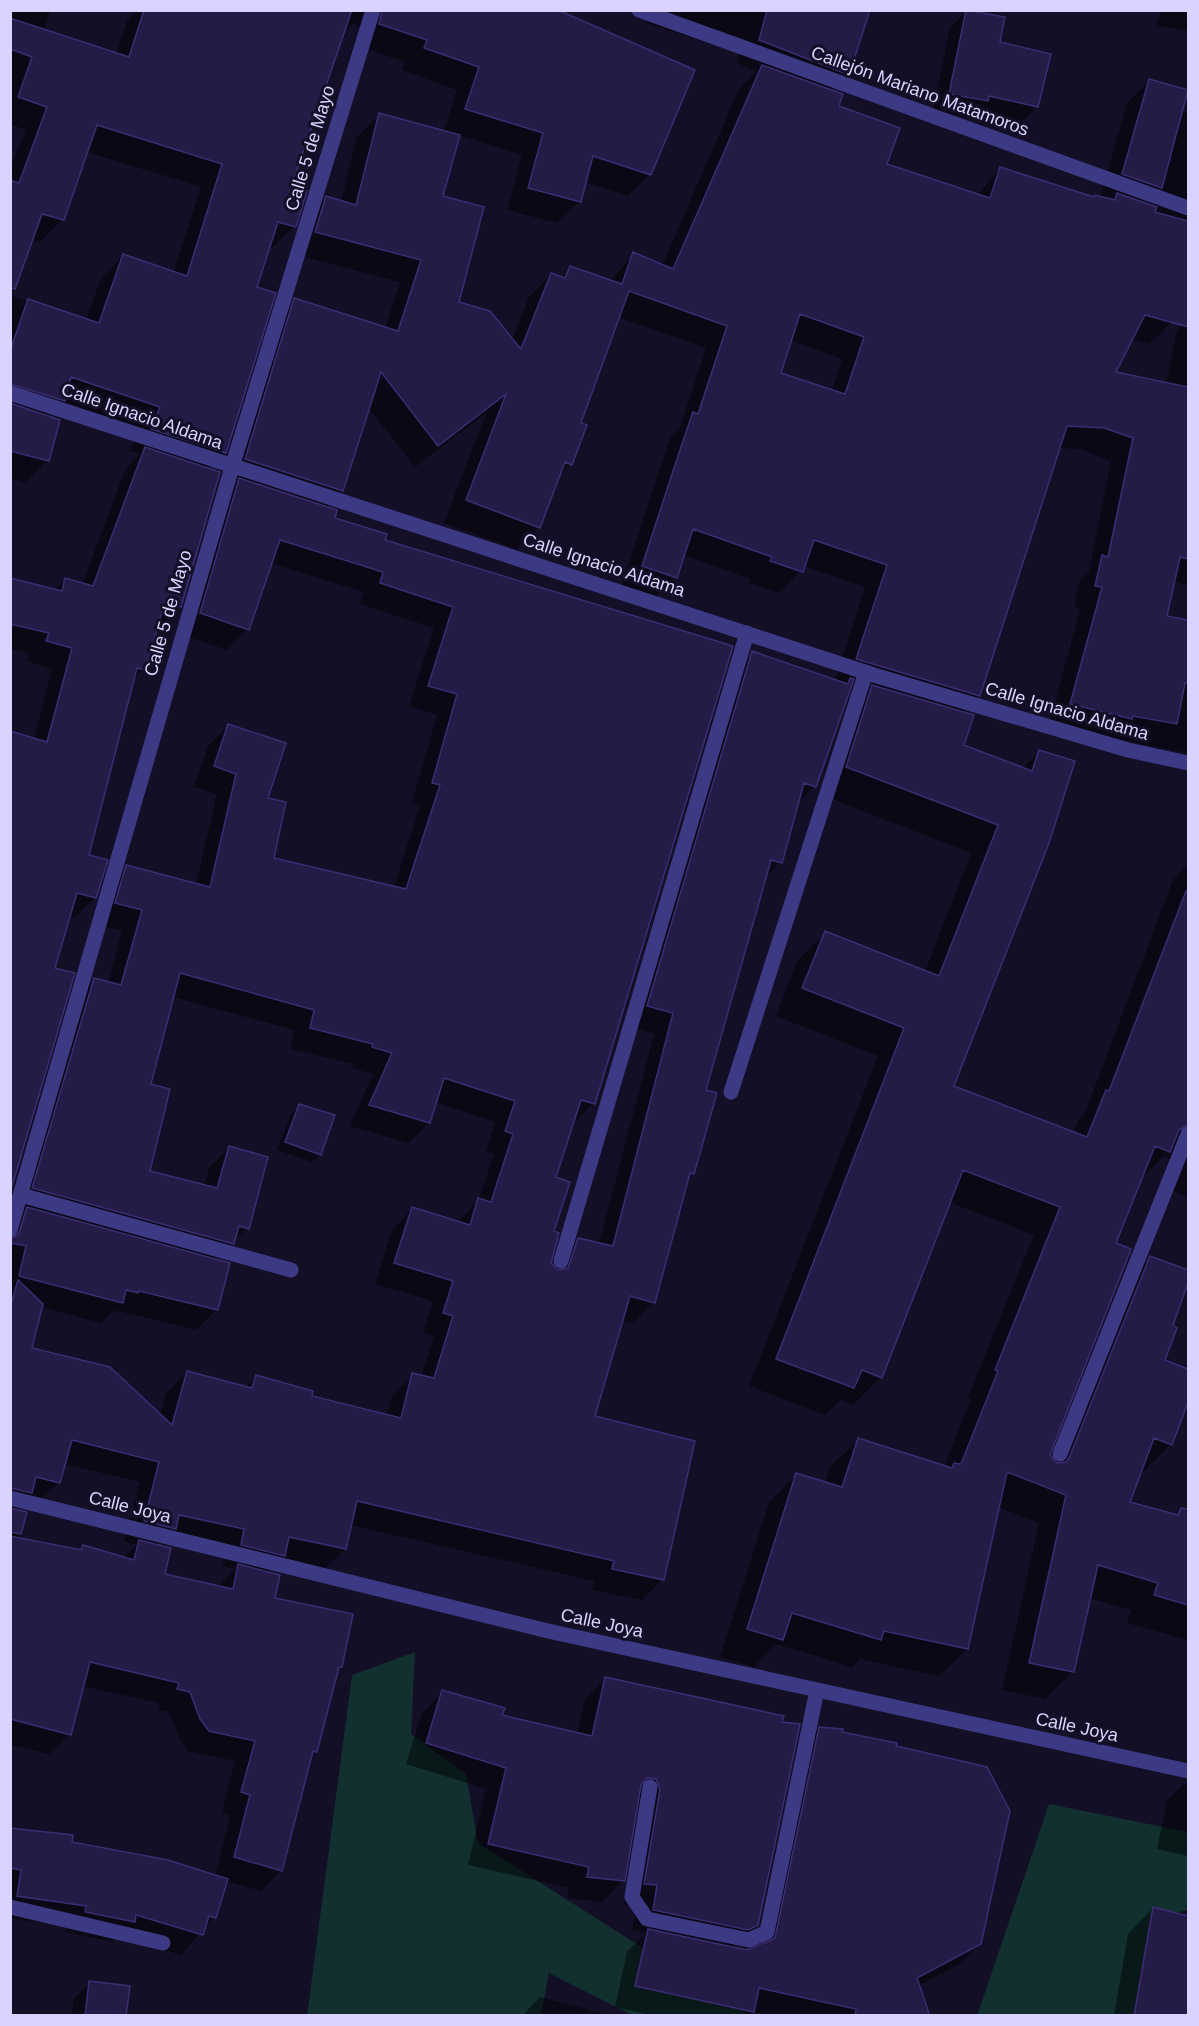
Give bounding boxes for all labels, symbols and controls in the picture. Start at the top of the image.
street label: Callejón Mariano Matamoros [808,42,1032,140]
street label: Calle 5 de Mayo [281,83,339,213]
street label: Calle Ignacio Aldama [59,379,226,453]
street label: Calle Ignacio Aldama [520,529,688,601]
street label: Calle 5 de Mayo [140,548,196,678]
street label: Calle Ignacio Aldama [983,678,1152,744]
street label: Calle Joya [87,1487,174,1527]
street label: Calle Joya [559,1604,646,1642]
street label: Calle Joya [1034,1708,1121,1746]

